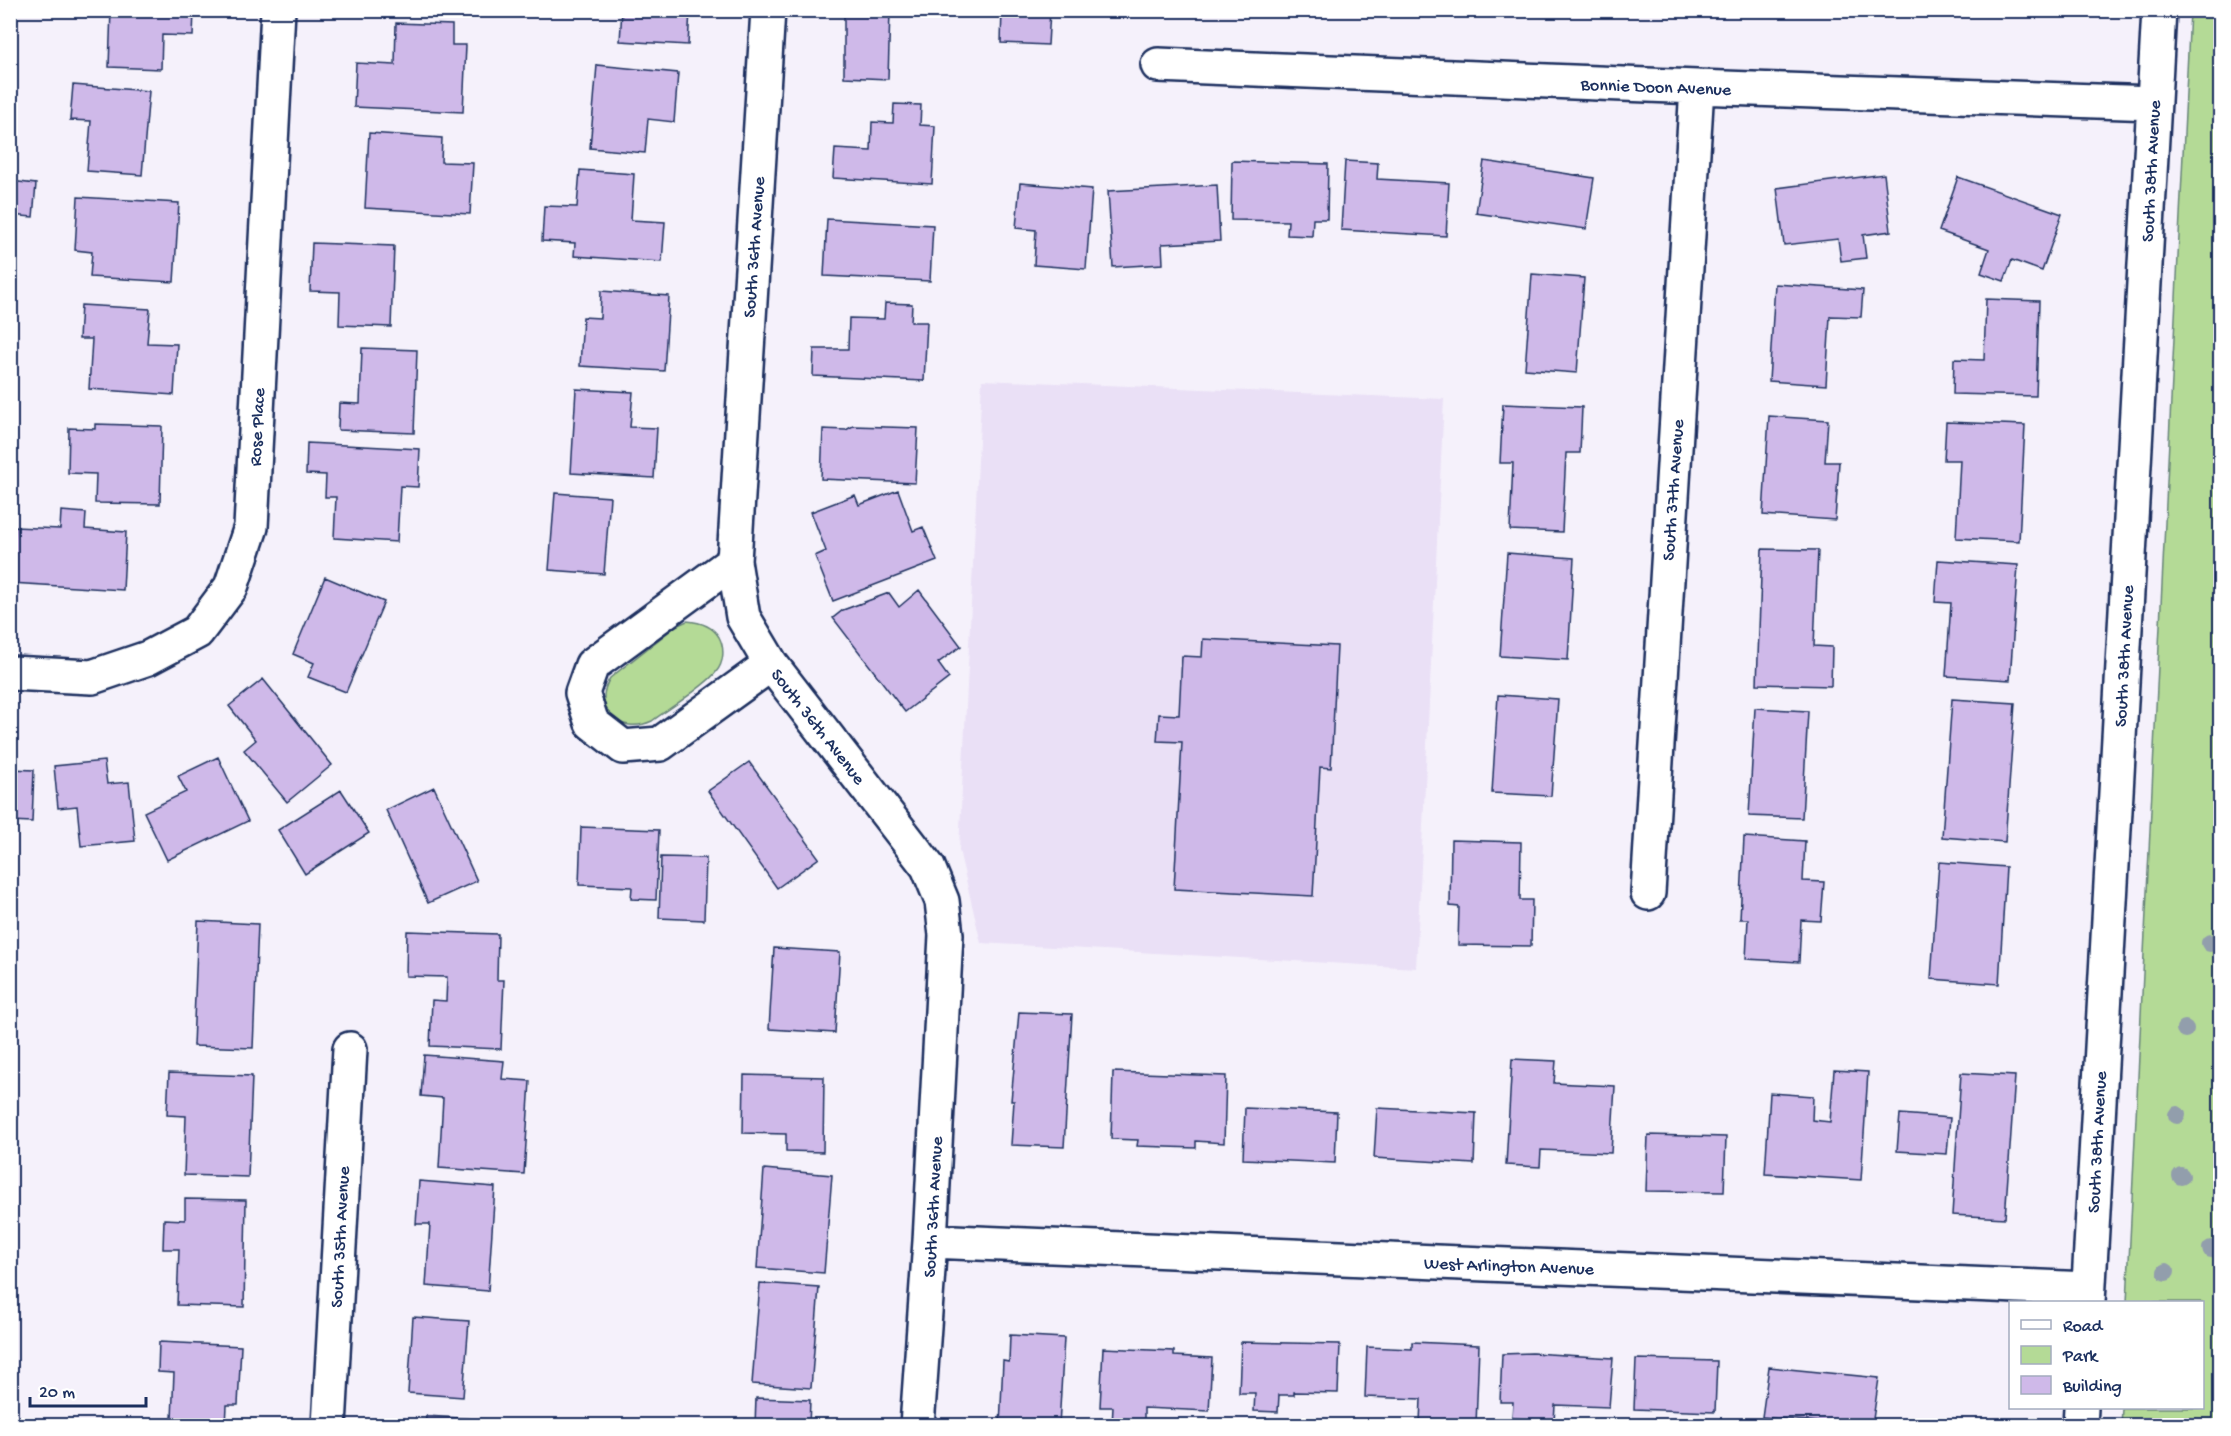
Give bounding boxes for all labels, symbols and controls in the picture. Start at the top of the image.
street label: Bonnie Doon Avenue [1579,75,1732,102]
street label: South 38th Avenue [2138,99,2167,243]
street label: South 36th Avenue [740,175,771,318]
street label: Rose Place [246,387,271,467]
street label: South 37th Avenue [1659,418,1690,562]
street label: South 38th Avenue [2111,584,2140,728]
street label: South 36th Avenue [765,665,869,790]
street label: South 38th Avenue [2084,1070,2113,1214]
street label: South 36th Avenue [920,1135,949,1278]
street label: South 35th Avenue [327,1165,356,1308]
street label: West Arlington Avenue [1424,1254,1595,1281]
legend [2009,1301,2204,1409]
text: Road [2063,1317,2104,1338]
text: Park [2062,1347,2099,1368]
scale bar [30,1370,146,1408]
text: Building [2062,1377,2122,1398]
text: 20 m [39,1383,75,1404]

